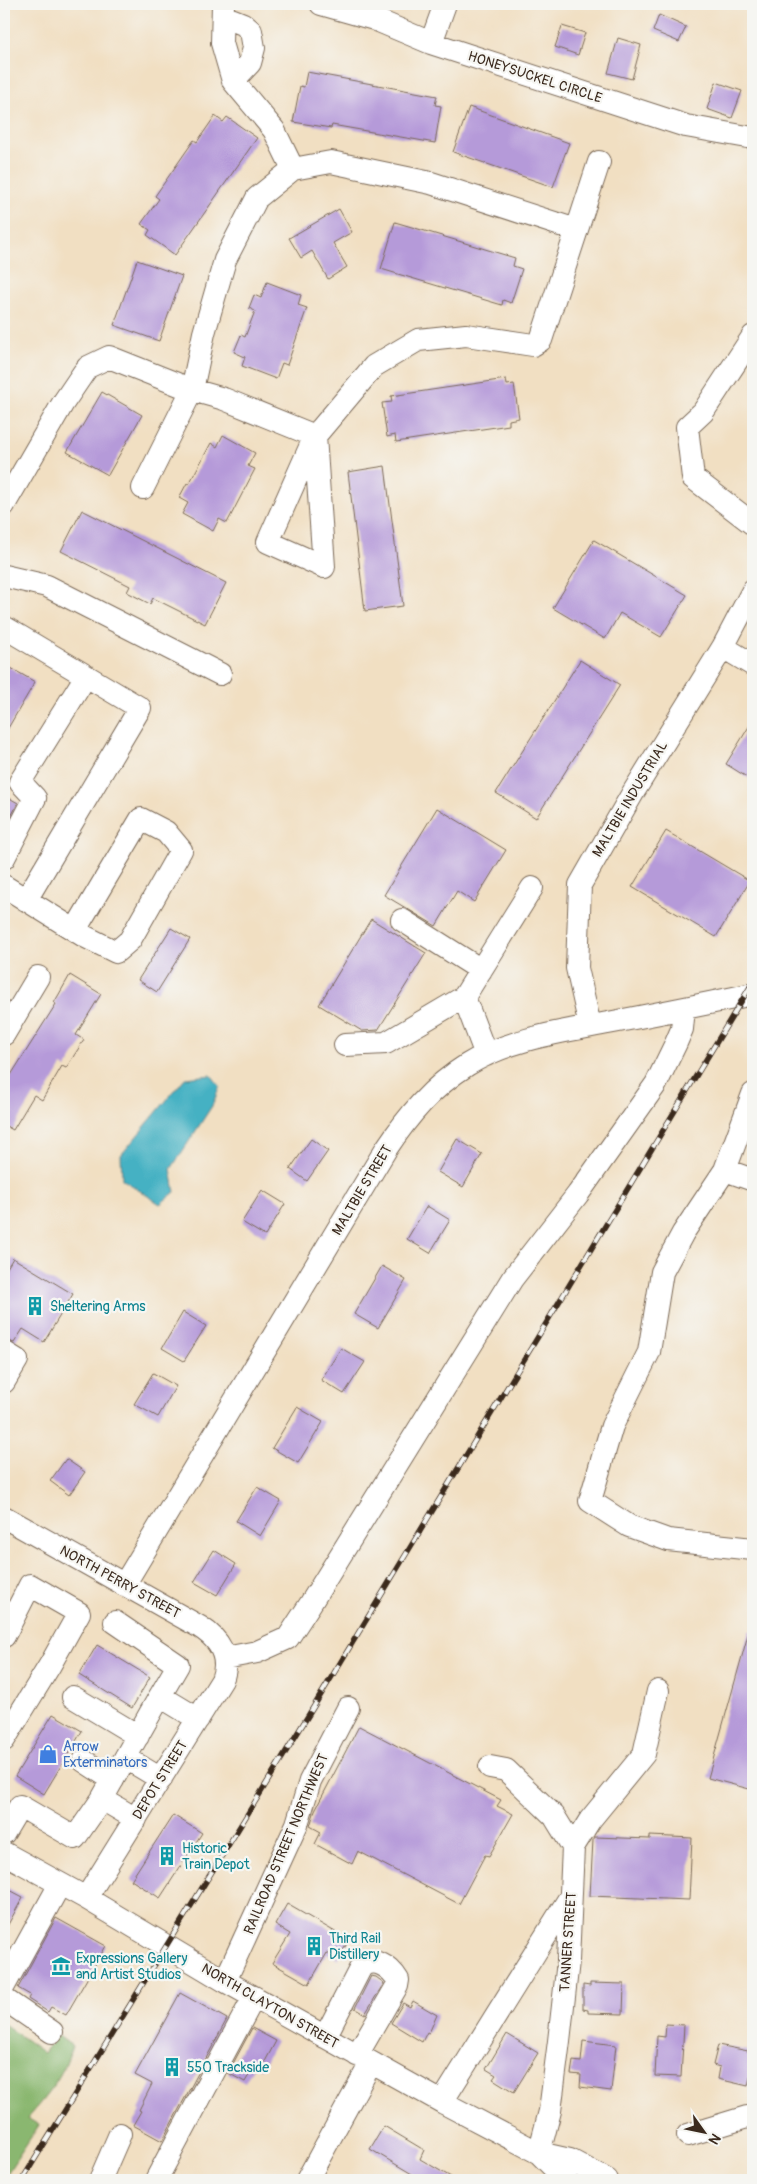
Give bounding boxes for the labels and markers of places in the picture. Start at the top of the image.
building icon: Sheltering Arms [24,1295,46,1317]
place label: Sheltering Arms [50,1298,146,1315]
place label: Arrow Exterminators [63,1738,148,1771]
shop icon: Arrow Exterminators [37,1743,59,1765]
place label: Historic Train Depot [182,1840,250,1873]
building icon: Historic Train Depot [156,1845,178,1867]
place label: Third Rail Distillery [329,1930,381,1963]
building icon: Third Rail Distillery [303,1935,325,1957]
place label: Expressions Gallery and Artist Studios [76,1950,187,1983]
museum icon: Expressions Gallery and Artist Studios [50,1955,72,1977]
building icon: 550 Trackside [161,2056,183,2078]
place label: 550 Trackside [187,2059,269,2076]

